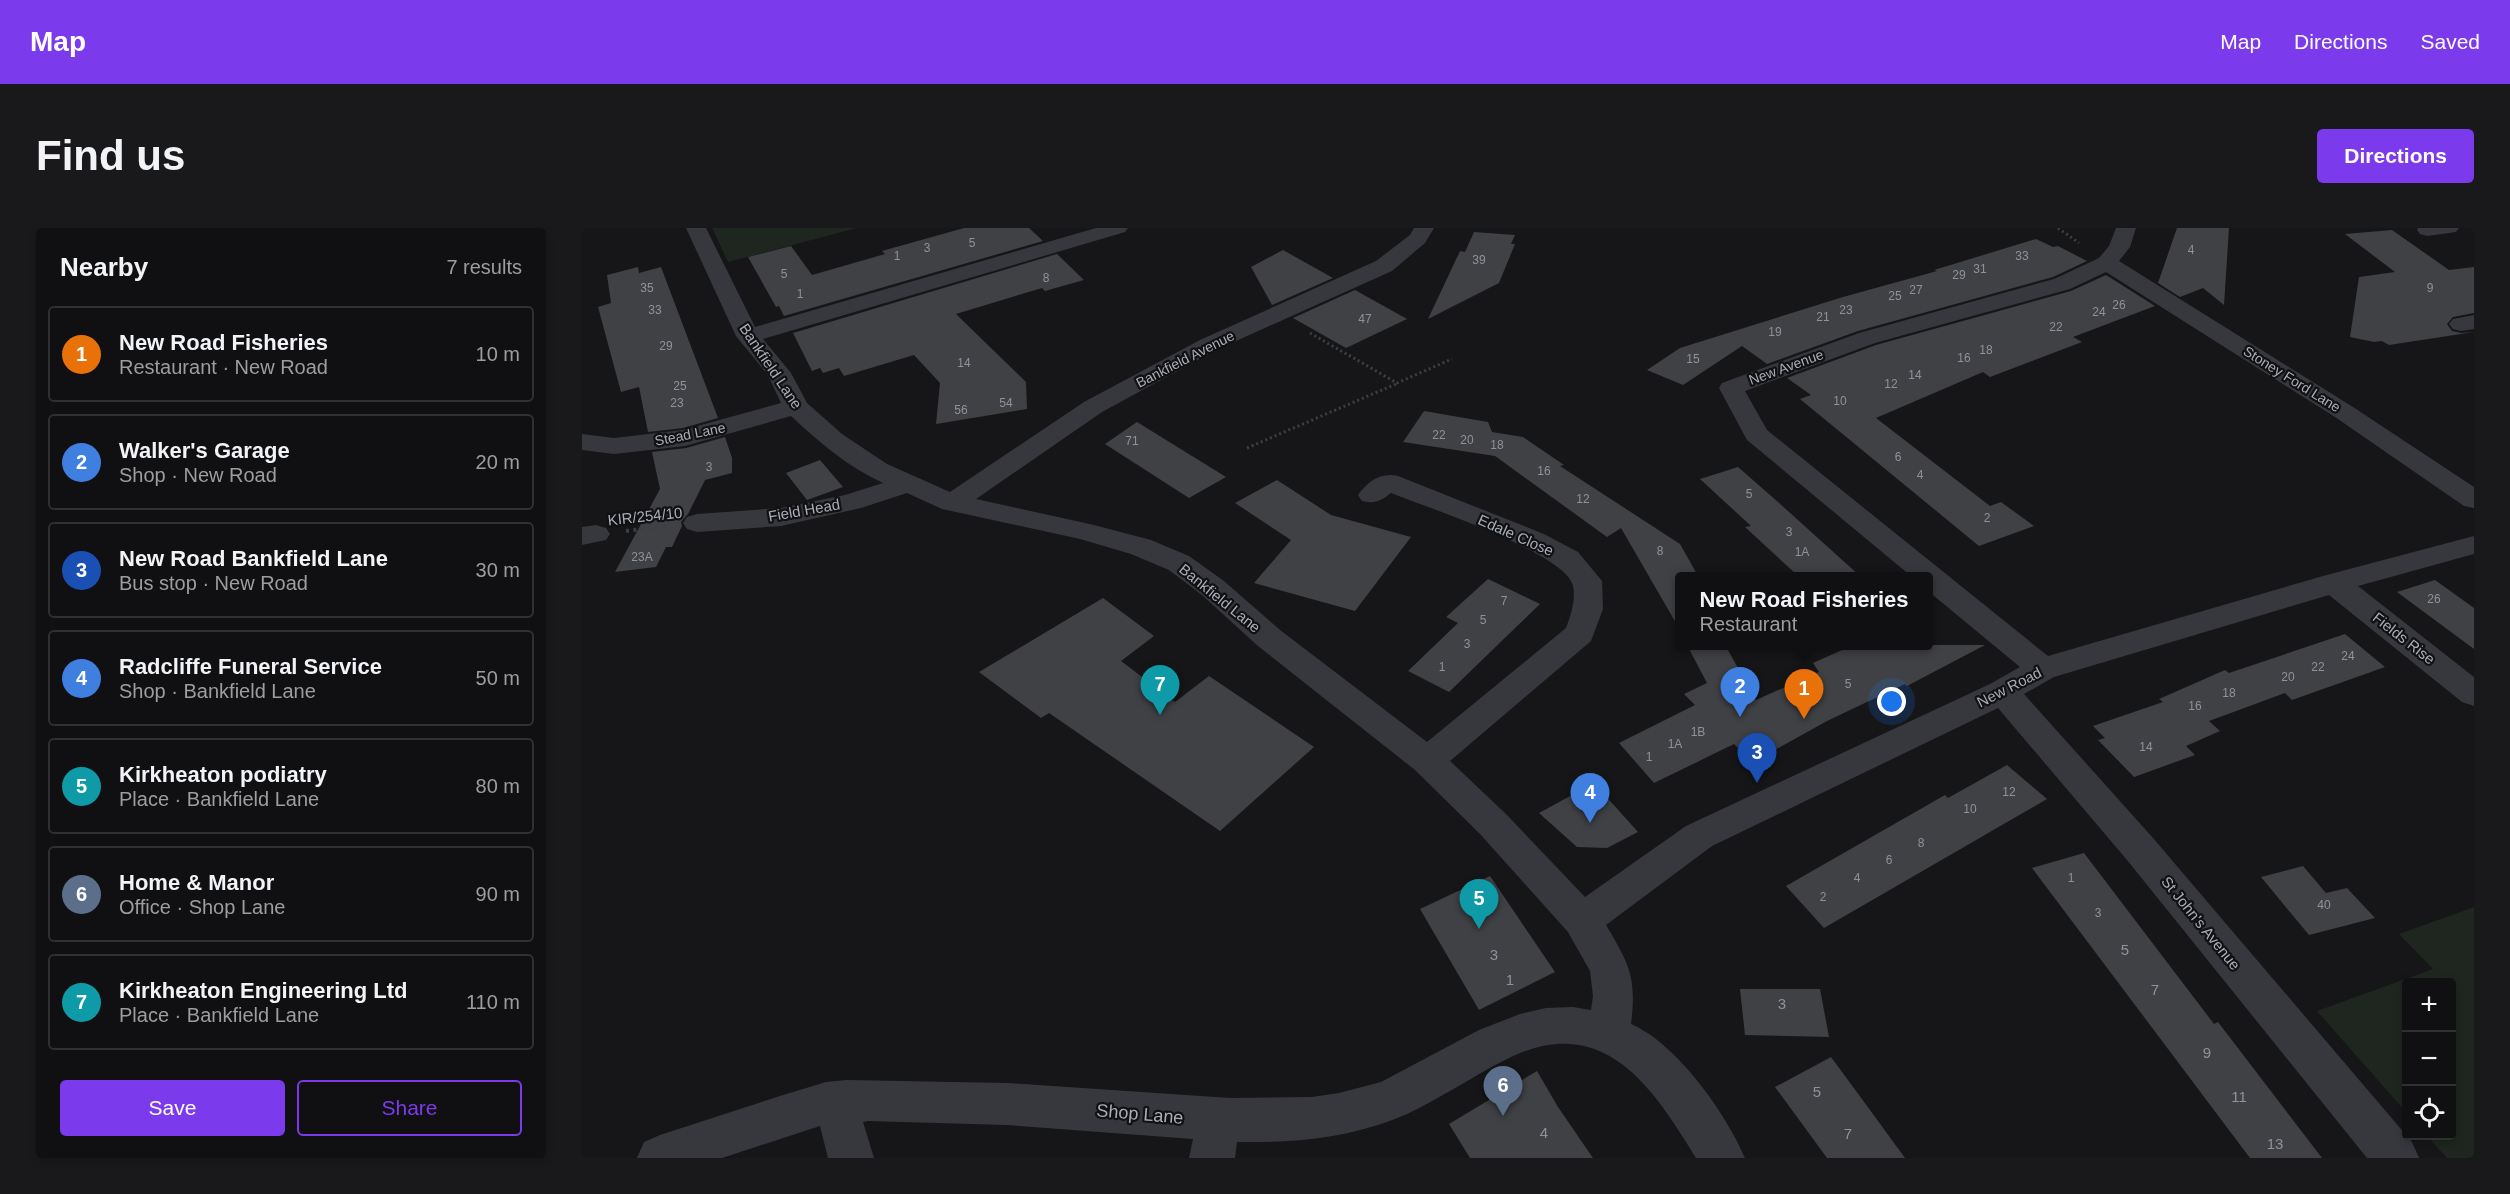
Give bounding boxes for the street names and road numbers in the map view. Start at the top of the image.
street label: Bankfield Lane [736,320,806,412]
street label: Bankfield Avenue [1133,327,1237,391]
street label: Stoney Ford Lane [2241,343,2344,415]
street label: New Avenue [1746,346,1826,388]
street label: Stead Lane [653,419,727,449]
street label: Field Head [767,495,841,525]
street label: KIR/254/10 [607,504,683,528]
street label: Edale Close [1476,511,1556,559]
street label: Bankfield Lane [1176,560,1264,636]
street label: Fields Rise [2370,608,2438,668]
street label: New Road [1974,664,2044,710]
street label: St John's Avenue [2158,873,2244,973]
street label: Shop Lane [1096,1100,1184,1128]

